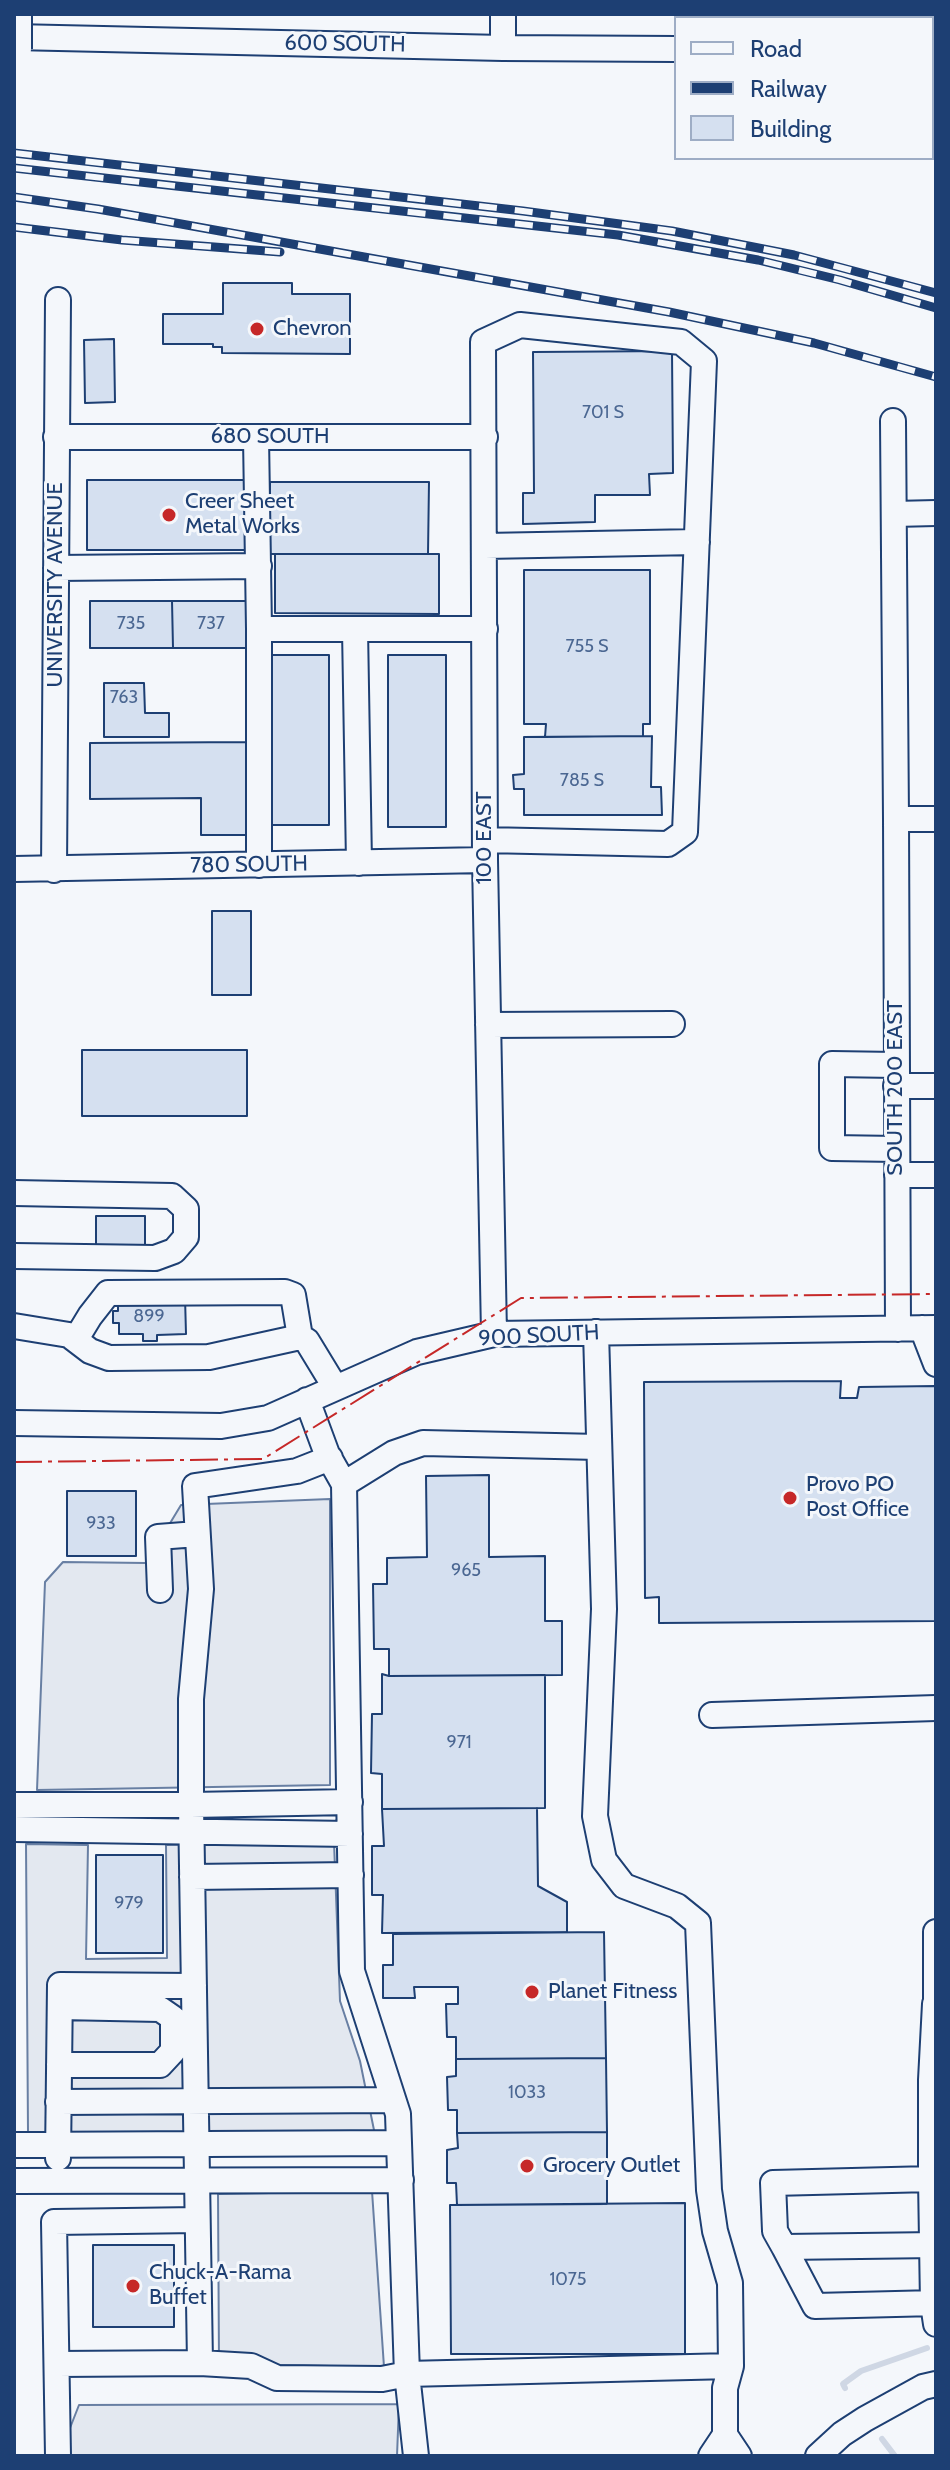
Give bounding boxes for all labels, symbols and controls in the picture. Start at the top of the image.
legend [674,16,934,160]
street label: 600 SOUTH [284,30,406,58]
text: Road [750,34,802,63]
text: Railway [750,74,827,103]
text: Building [750,114,831,143]
place label: Chevron [273,316,352,342]
marker: Chevron [248,320,266,338]
house number: 701 S [582,402,624,424]
street label: 680 SOUTH [210,424,330,450]
street label: UNIVERSITY AVENUE [43,482,69,688]
place label: Creer Sheet Metal Works [185,489,300,540]
marker: Creer Sheet Metal Works [160,506,178,524]
house number: 735 [117,613,145,635]
house number: 737 [197,613,225,635]
house number: 755 S [565,636,609,658]
house number: 763 [110,687,138,709]
house number: 785 S [560,770,604,792]
street label: 100 EAST [472,791,498,885]
street label: 780 SOUTH [190,851,308,879]
street label: SOUTH 200 EAST [883,1000,909,1176]
house number: 899 [133,1306,165,1328]
street label: 900 SOUTH [478,1320,600,1352]
place label: Provo PO Post Office [806,1472,909,1524]
marker: Provo PO Post Office [781,1489,799,1507]
house number: 933 [86,1513,116,1535]
house number: 965 [451,1560,481,1582]
house number: 971 [446,1732,472,1754]
house number: 979 [114,1893,144,1915]
place label: Planet Fitness [548,1979,677,2005]
marker: Planet Fitness [523,1983,541,2001]
house number: 1033 [508,2082,546,2104]
place label: Grocery Outlet [543,2153,680,2179]
marker: Grocery Outlet [518,2157,536,2175]
place label: Chuck-A-Rama Buffet [149,2260,291,2312]
house number: 1075 [549,2269,587,2291]
marker: Chuck-A-Rama Buffet [124,2277,142,2295]

